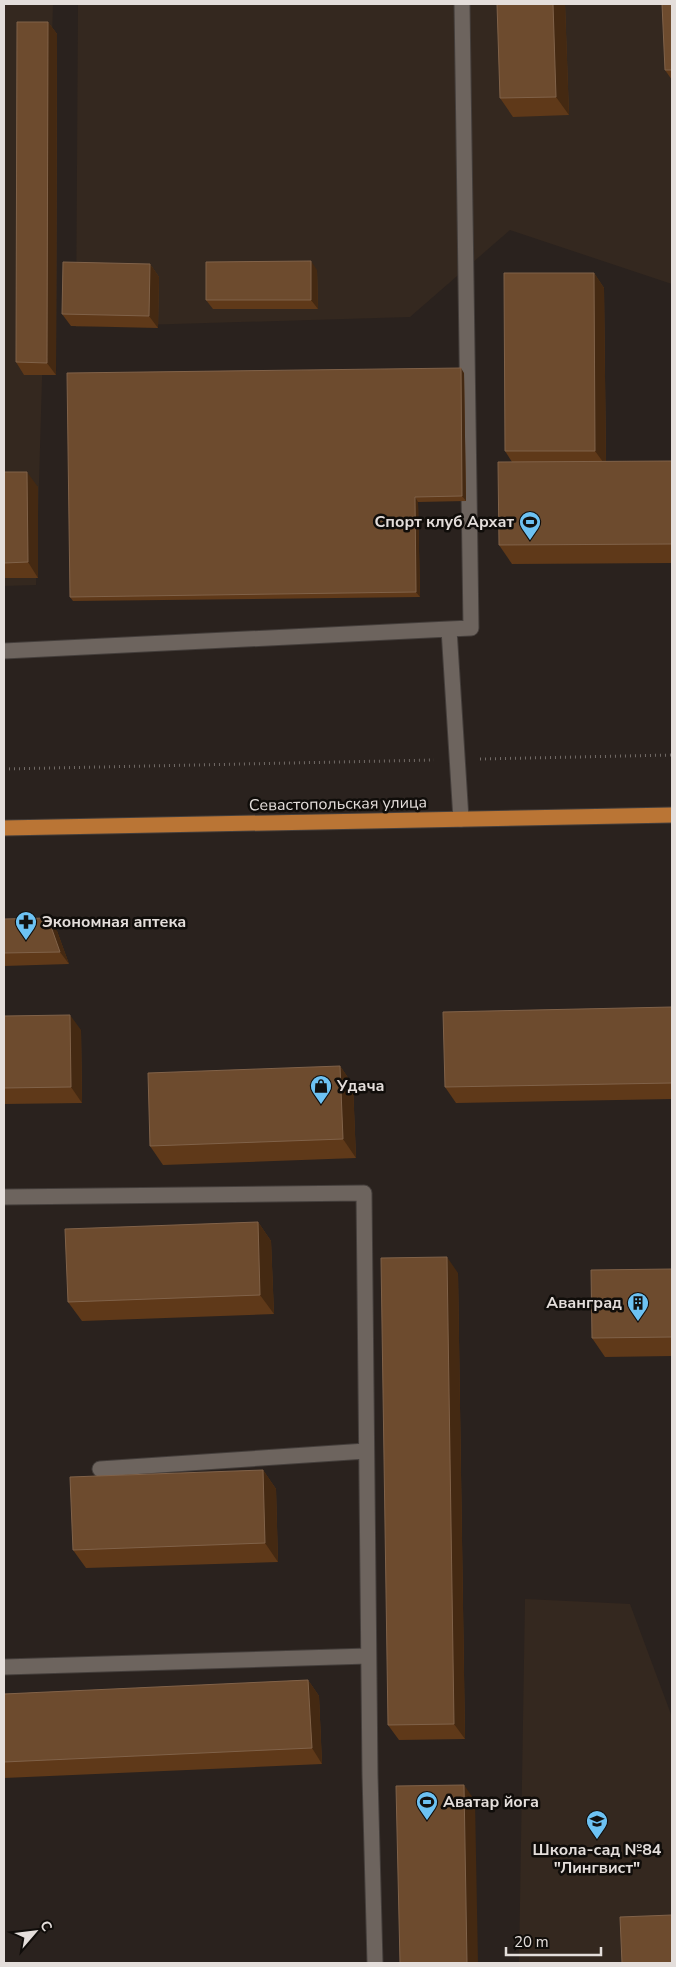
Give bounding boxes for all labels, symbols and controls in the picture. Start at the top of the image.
sports icon: Спорт клуб Архат [518,510,542,541]
place label: Спорт клуб Архат [374,511,514,533]
street label: Севастопольская улица [249,791,427,817]
pharmacy icon: Экономная аптека [14,910,38,941]
place label: Экономная аптека [42,911,186,933]
shop icon: Удача [309,1074,333,1105]
place label: Удача [336,1075,385,1097]
building icon: Аванград [626,1291,650,1322]
place label: Аванград [546,1292,622,1314]
sports icon: Аватар йога [415,1790,439,1821]
place label: Аватар йога [443,1791,539,1813]
school or university icon: Школа-сад №84 "Лингвист" [585,1809,609,1840]
place label: Школа-сад №84 "Лингвист" [533,1839,662,1879]
north arrow [10,1907,60,1957]
text: С [35,1917,57,1935]
scale bar [506,1924,601,1956]
text: 20 m [514,1932,549,1952]

